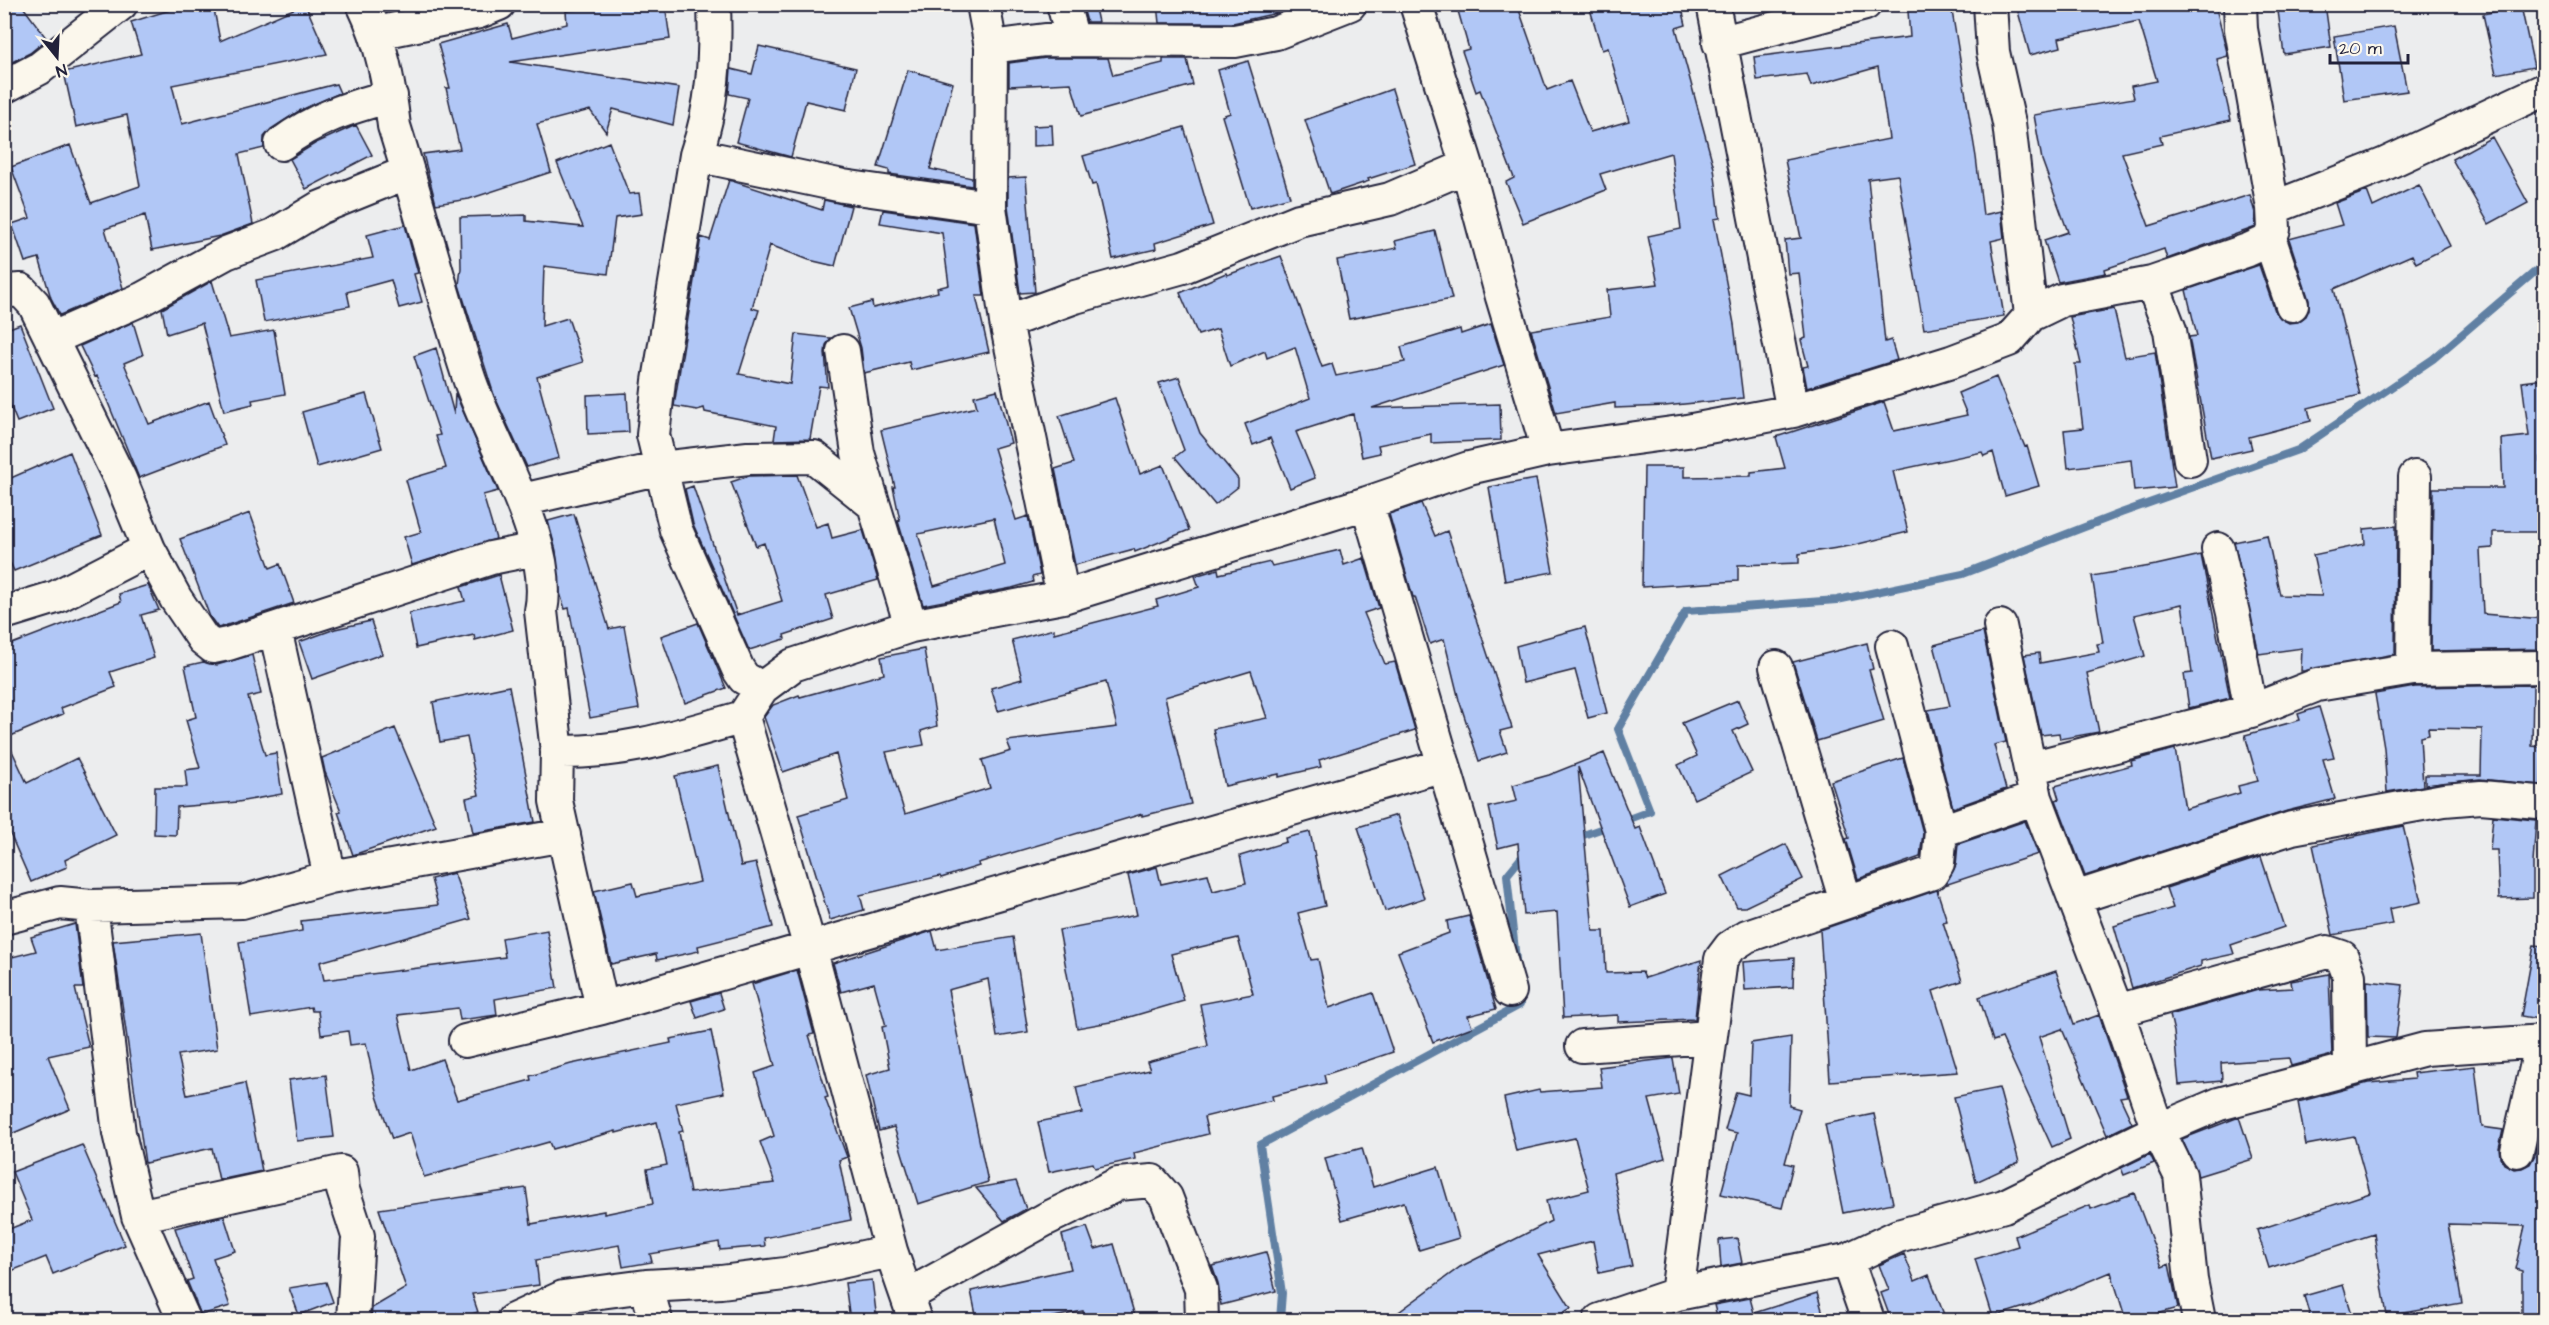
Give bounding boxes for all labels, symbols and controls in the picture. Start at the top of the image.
north arrow [27,27,87,87]
scale bar [2330,27,2408,65]
text: 20 m [2339,36,2382,61]
text: N [53,58,69,82]

